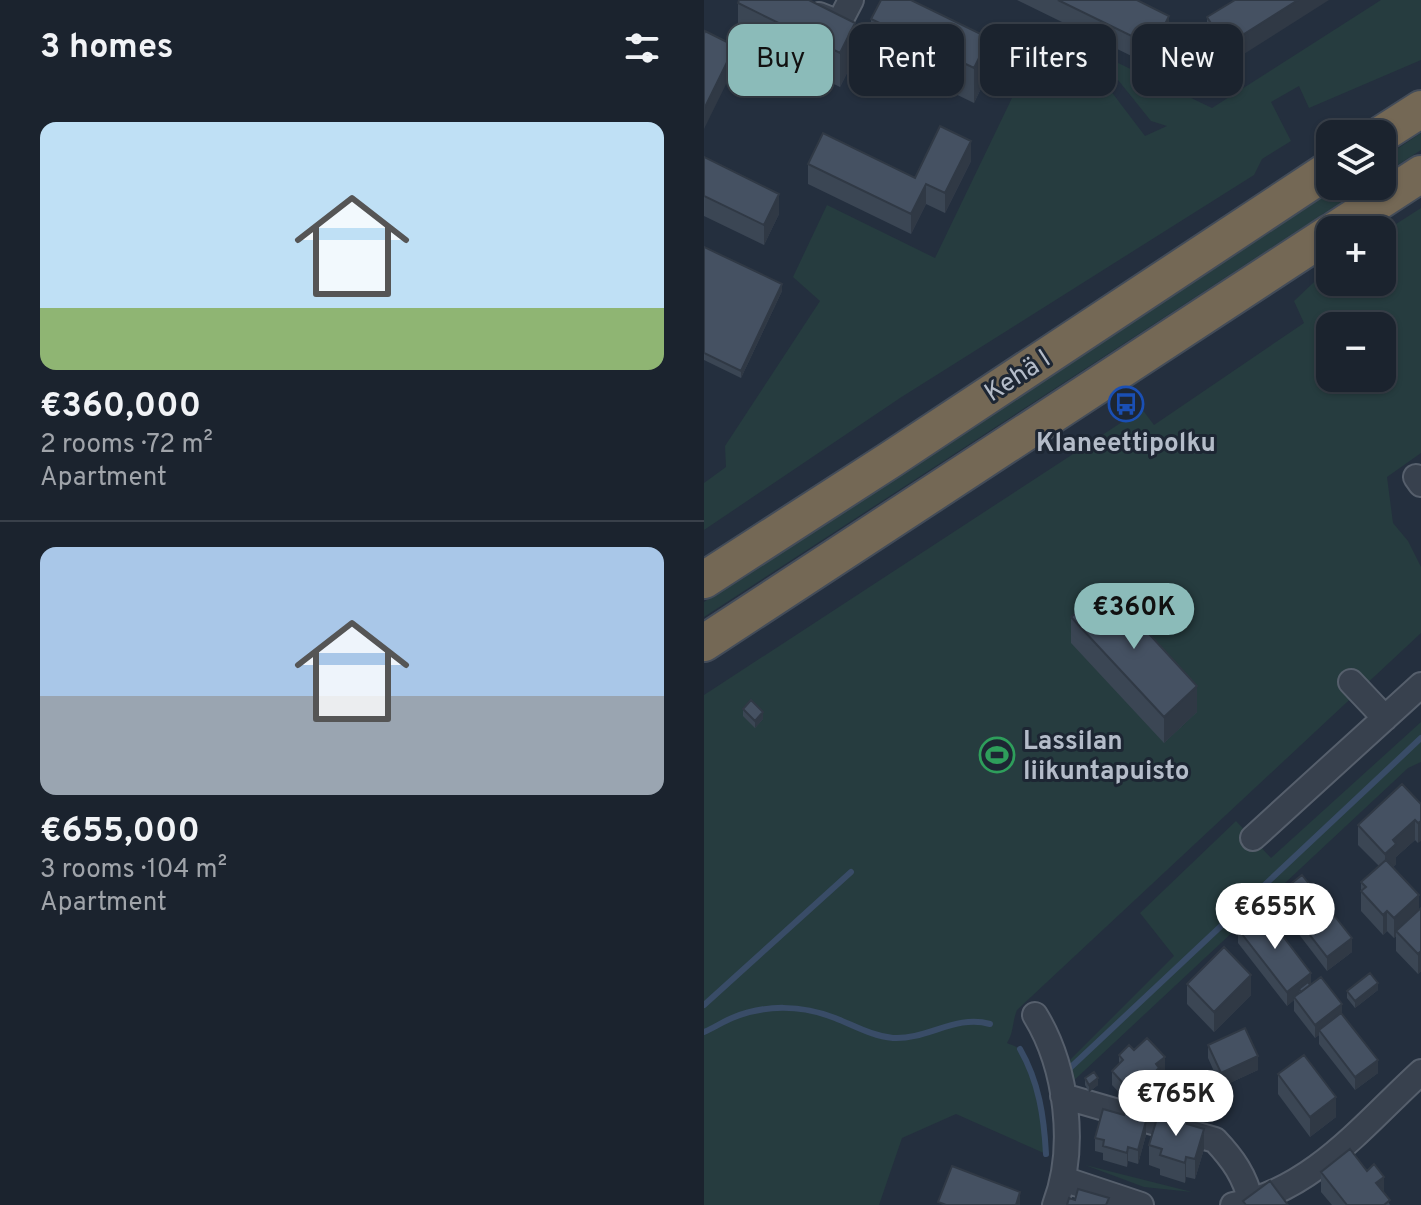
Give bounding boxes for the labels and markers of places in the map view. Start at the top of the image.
bus stop icon: Klaneettipolku [1107,385,1145,423]
place label: Klaneettipolku [1036,428,1216,461]
pin: €360K [1078,583,1190,651]
place label: Lassilan liikuntapuisto [1023,726,1190,789]
sports icon: Lassilan liikuntapuisto [978,736,1016,774]
pin: €655K [1219,883,1331,951]
pin: €765K [1120,1070,1232,1138]

